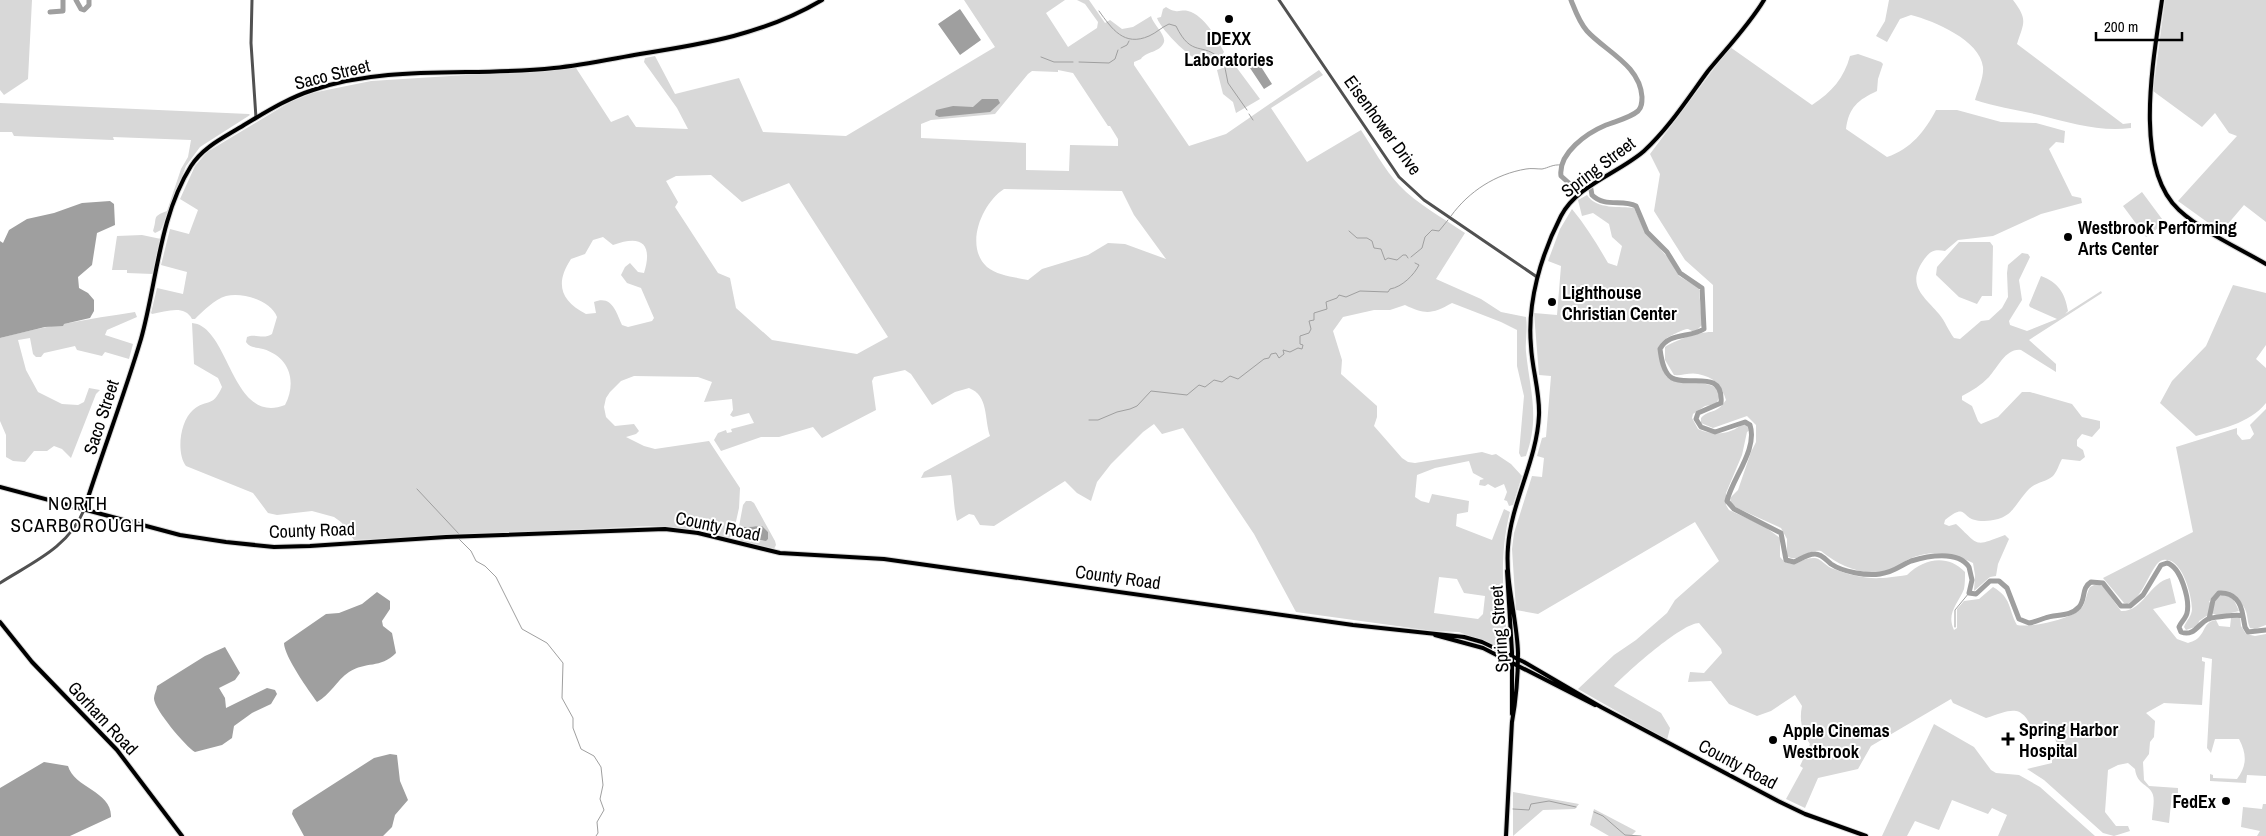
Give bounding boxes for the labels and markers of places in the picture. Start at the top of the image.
marker: IDEXX Laboratories [1223,13,1235,25]
place label: IDEXX Laboratories [1184,26,1274,72]
place label: Westbrook Performing Arts Center [2078,215,2237,261]
marker: Westbrook Performing Arts Center [2062,231,2074,243]
place label: Lighthouse Christian Center [1562,280,1677,326]
marker: Lighthouse Christian Center [1546,296,1558,308]
place label: Spring Harbor Hospital [2019,717,2118,763]
place label: Apple Cinemas Westbrook [1783,718,1890,764]
marker: Spring Harbor Hospital [2001,732,2015,746]
marker: Apple Cinemas Westbrook [1767,734,1779,746]
place label: FedEx [2172,789,2217,814]
marker: FedEx [2220,795,2232,807]

